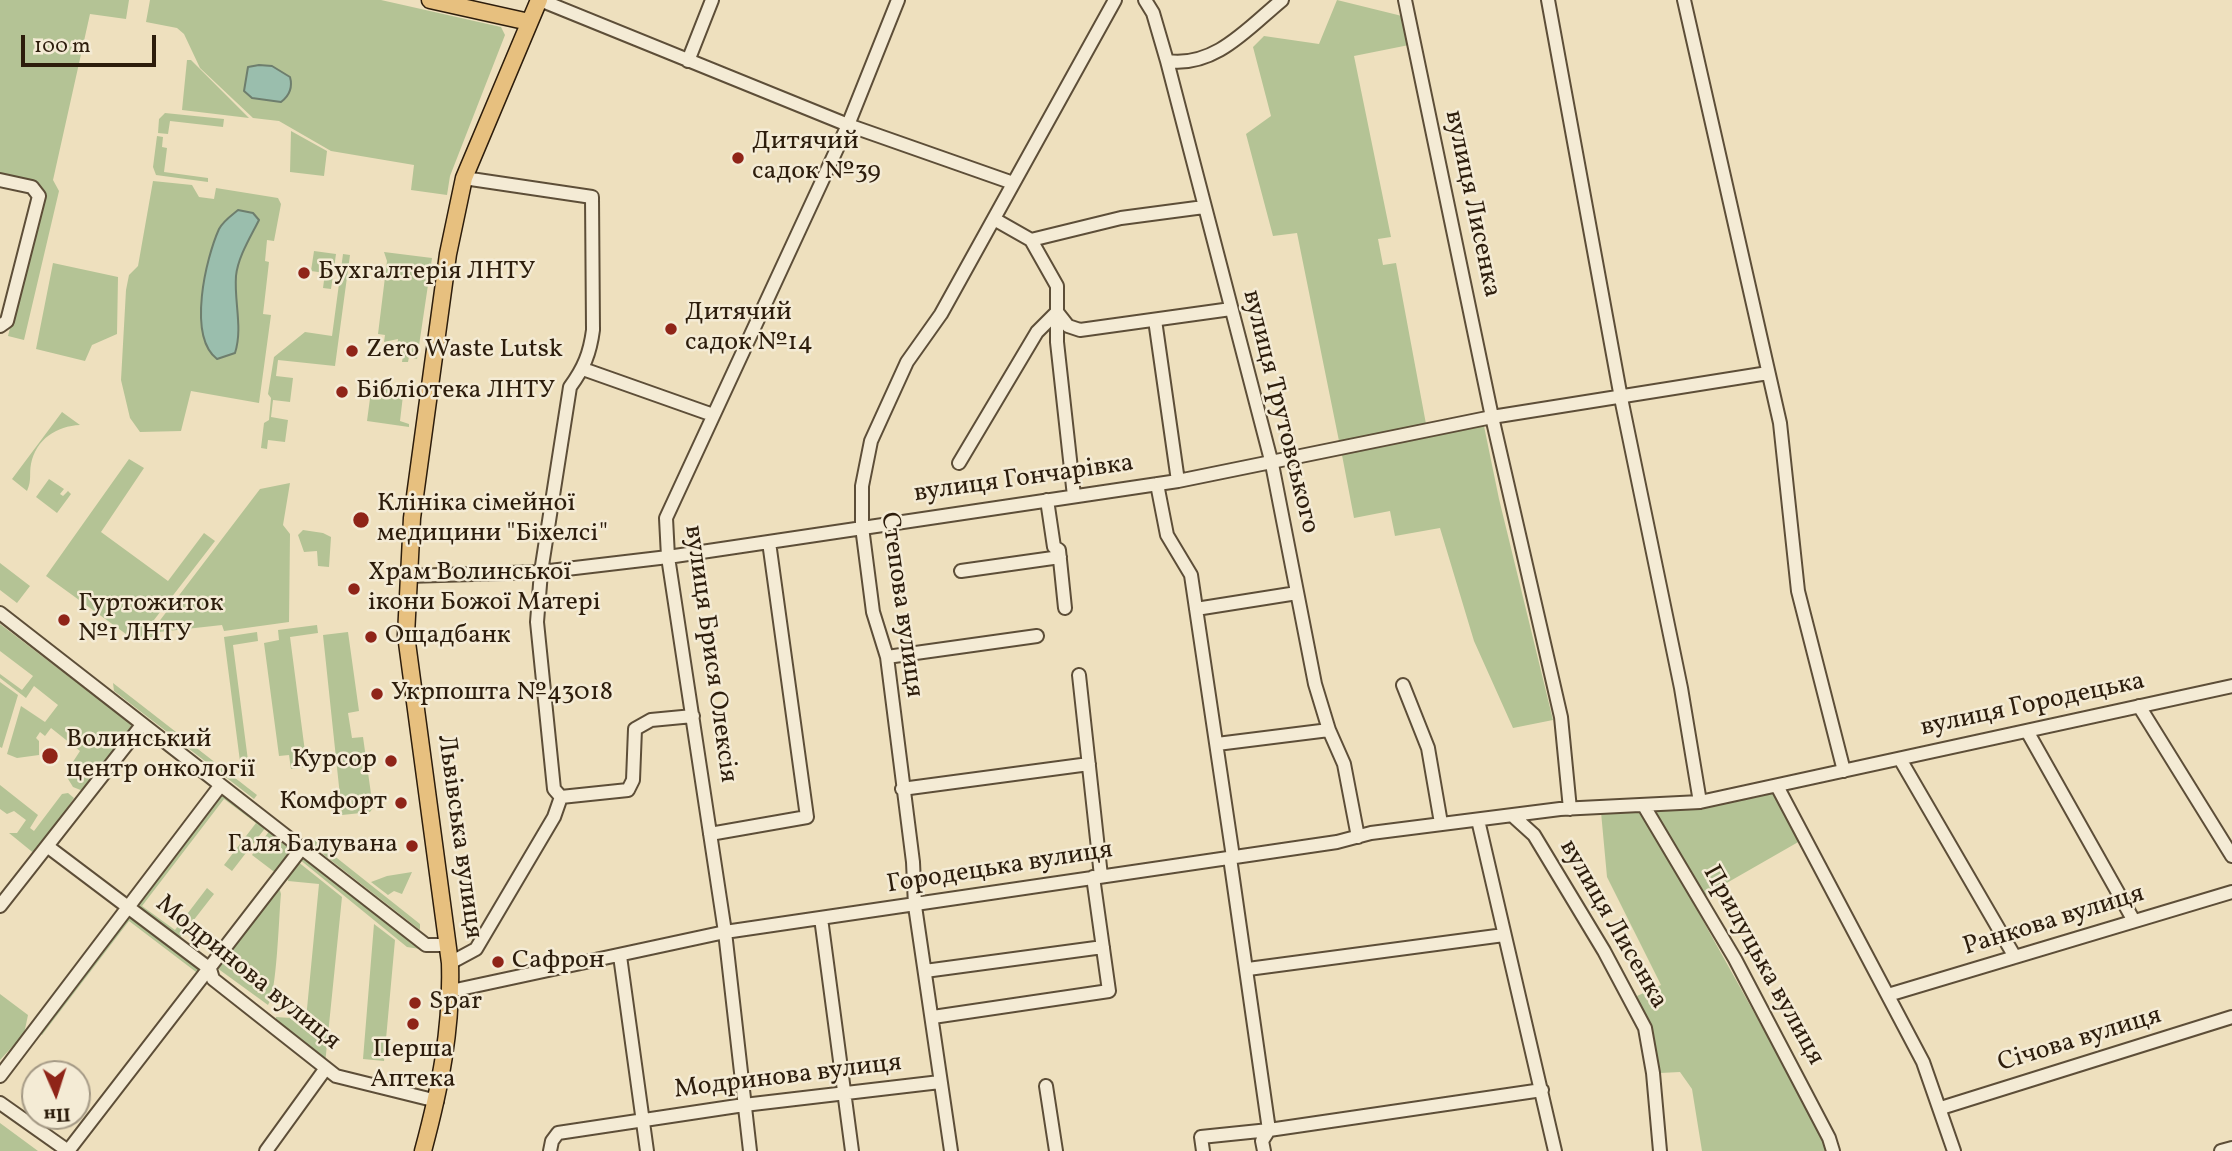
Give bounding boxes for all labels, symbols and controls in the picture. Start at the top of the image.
scale bar [24,21,159,65]
text: 100 m [34,32,91,61]
street label: вулиця Лисенка [1436,108,1506,300]
place label: Дитячий садок №39 [752,127,881,188]
marker: Дитячий садок №39 [730,150,746,166]
place label: Бухгалтерія ЛНТУ [318,257,535,289]
marker: Бухгалтерія ЛНТУ [296,265,312,281]
street label: вулиця Трутовського [1234,287,1324,537]
place label: Дитячий садок №14 [685,298,813,360]
marker: Дитячий садок №14 [663,321,679,337]
place label: Zero Waste Lutsk [366,335,563,367]
marker: Zero Waste Lutsk [344,343,360,359]
place label: Бібліотека ЛНТУ [356,376,555,408]
marker: Бібліотека ЛНТУ [334,384,350,400]
street label: вулиця Гончарівка [912,449,1136,511]
place label: Клініка сімейної медицини "Біхелсі" [377,489,608,550]
marker: Клініка сімейної медицини "Біхелсі" [351,510,371,530]
street label: Степова вулиця [872,510,928,700]
street label: вулиця Брися Олексія [675,523,743,785]
place label: Храм Волинської ікони Божої Матері [368,558,601,620]
marker: Храм Волинської ікони Божої Матері [346,581,362,597]
place label: Гуртожиток №1 ЛНТУ [78,589,224,650]
marker: Гуртожиток №1 ЛНТУ [56,612,72,628]
place label: Ощадбанк [385,621,511,653]
marker: Ощадбанк [363,629,379,645]
street label: вулиця Городецька [1918,667,2148,745]
place label: Укрпошта №43018 [391,678,613,710]
marker: Укрпошта №43018 [369,686,385,702]
place label: Волинський центр онкології [66,725,255,786]
street label: Львівська вулиця [428,733,488,941]
place label: Курсор [292,745,377,777]
marker: Волинський центр онкології [40,746,60,766]
marker: Курсор [383,753,399,769]
place label: Комфорт [279,787,387,819]
marker: Комфорт [393,795,409,811]
place label: Галя Балувана [227,830,398,862]
street label: вулиця Лисенка [1551,835,1673,1015]
street label: Городецька вулиця [885,836,1115,902]
marker: Галя Балувана [404,838,420,854]
street label: Прилуцька вулиця [1694,861,1830,1071]
street label: Ранкова вулиця [1960,880,2148,964]
street label: Модринова вулиця [148,890,346,1058]
place label: Сафрон [512,946,605,978]
marker: Сафрон [490,954,506,970]
place label: Spar [429,987,482,1019]
marker: Spar [407,995,423,1011]
street label: Січова вулиця [1994,1001,2166,1081]
marker: Перша Аптека [405,1016,421,1032]
place label: Перша Аптека [370,1035,456,1096]
street label: Модринова вулиця [672,1049,904,1107]
north arrow [21,1060,91,1130]
text: Пн [43,1100,71,1128]

